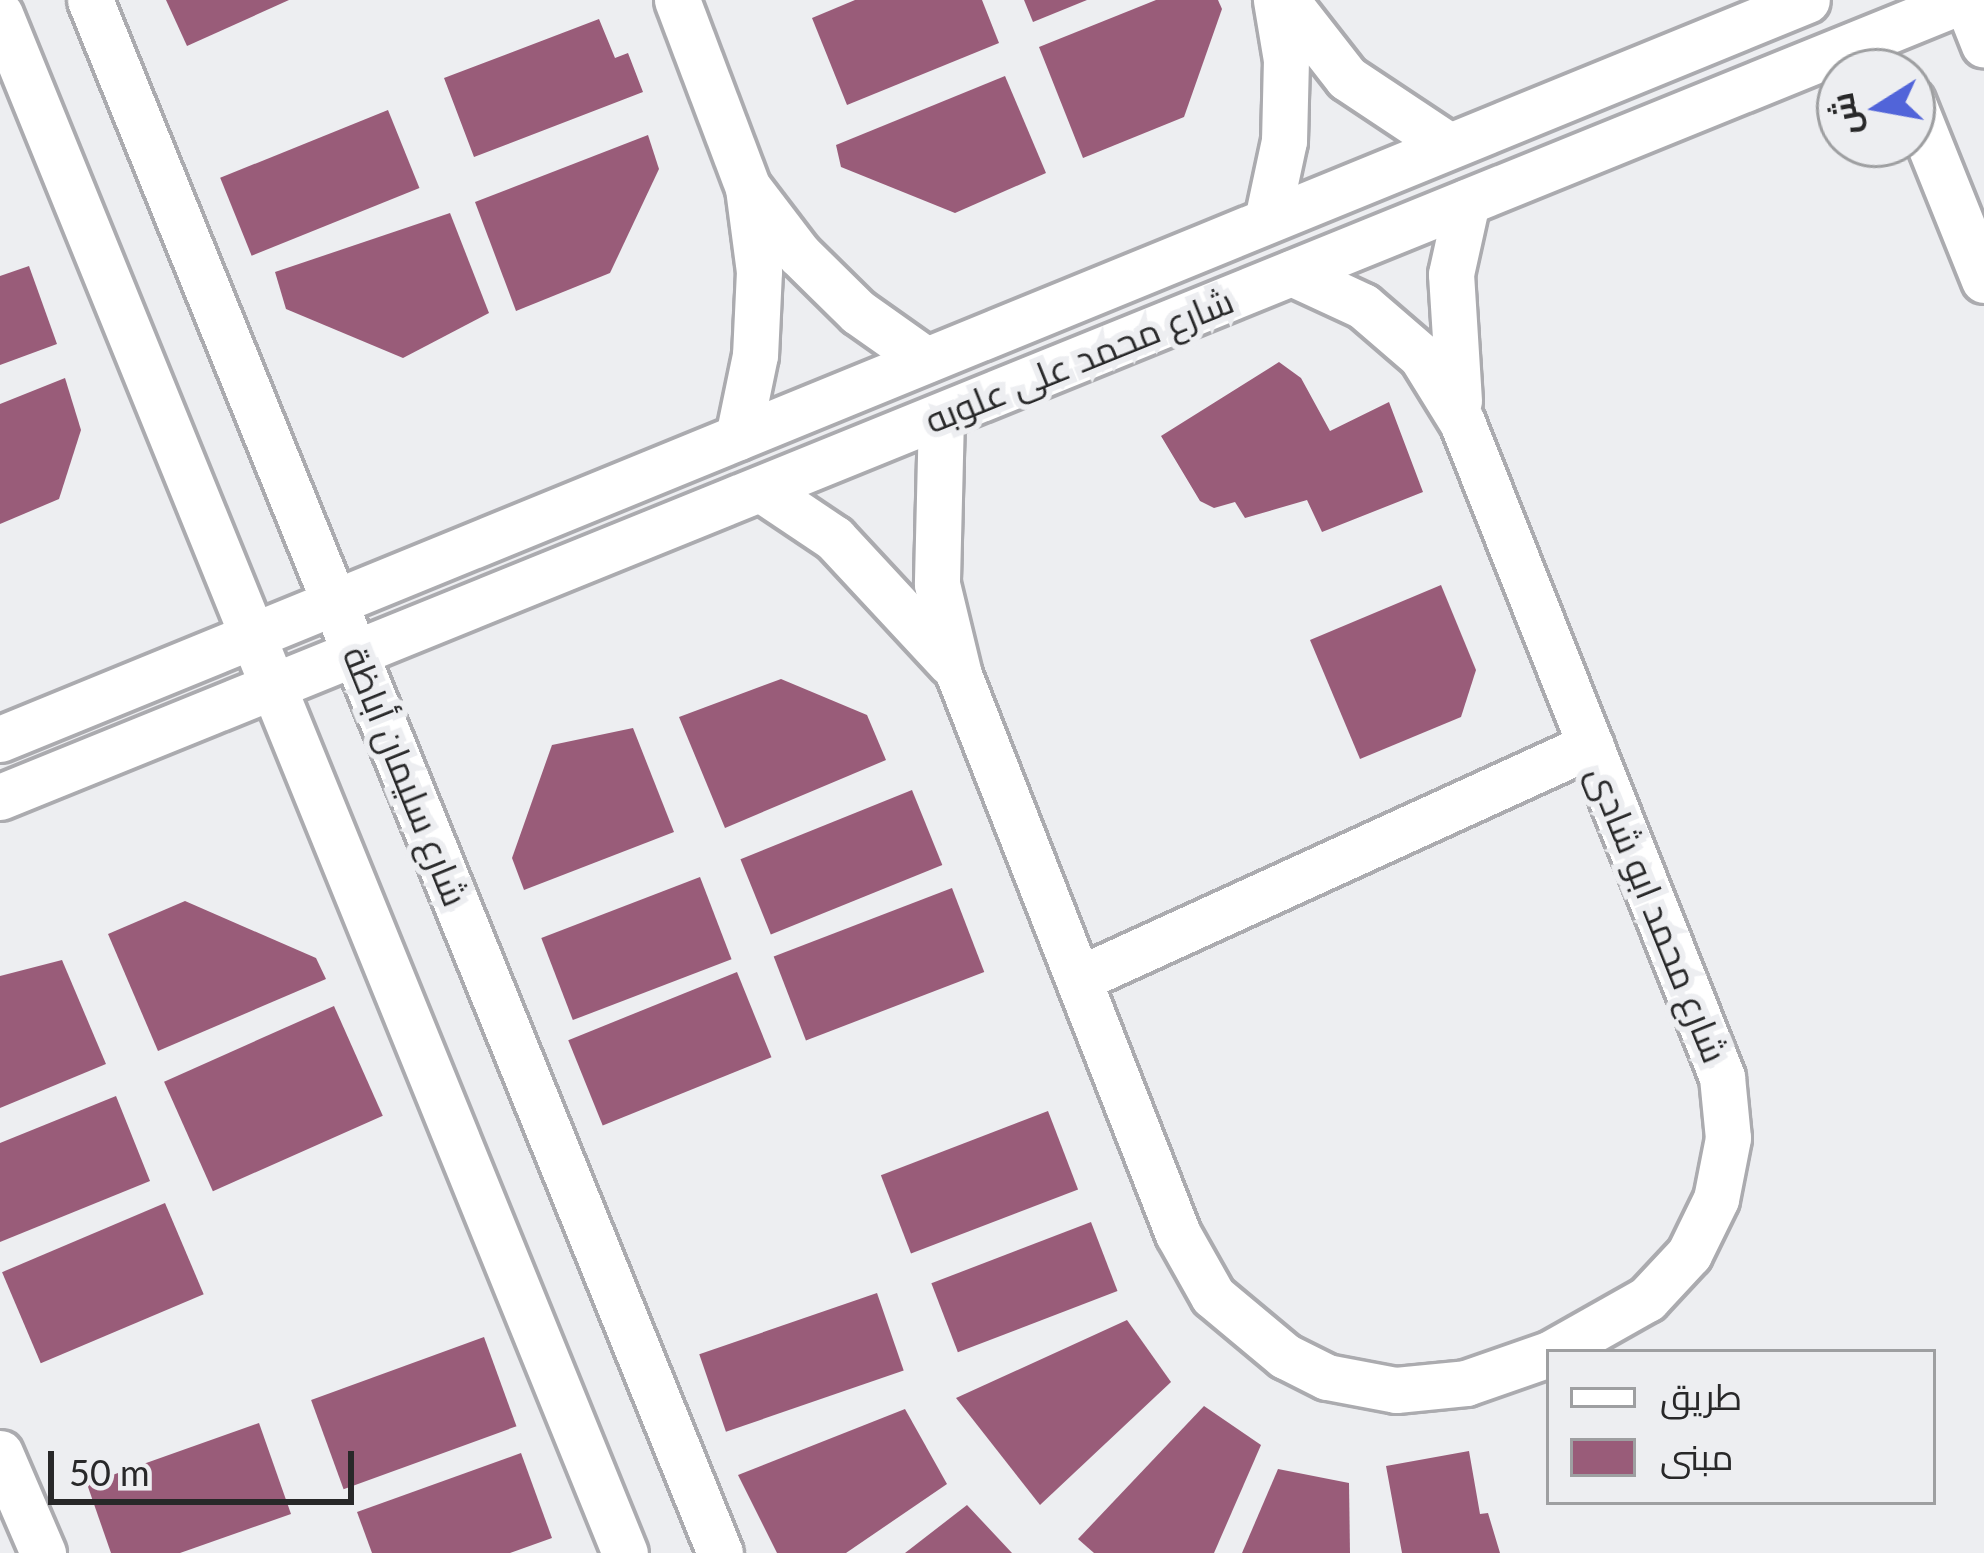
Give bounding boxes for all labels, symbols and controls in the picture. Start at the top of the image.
north arrow [1816,48,1936,168]
text: ش [1820,90,1867,139]
street label: شارع محمد على علوبه [919,278,1239,442]
street label: شارع سليمان أباظة [334,640,478,912]
street label: شارع محمد ابو شادى [1579,759,1737,1069]
legend [1546,1349,1936,1505]
text: طريق [1660,1374,1742,1418]
scale bar [54,1427,360,1501]
text: مبنى [1660,1434,1734,1478]
text: 50 m [69,1450,150,1494]

